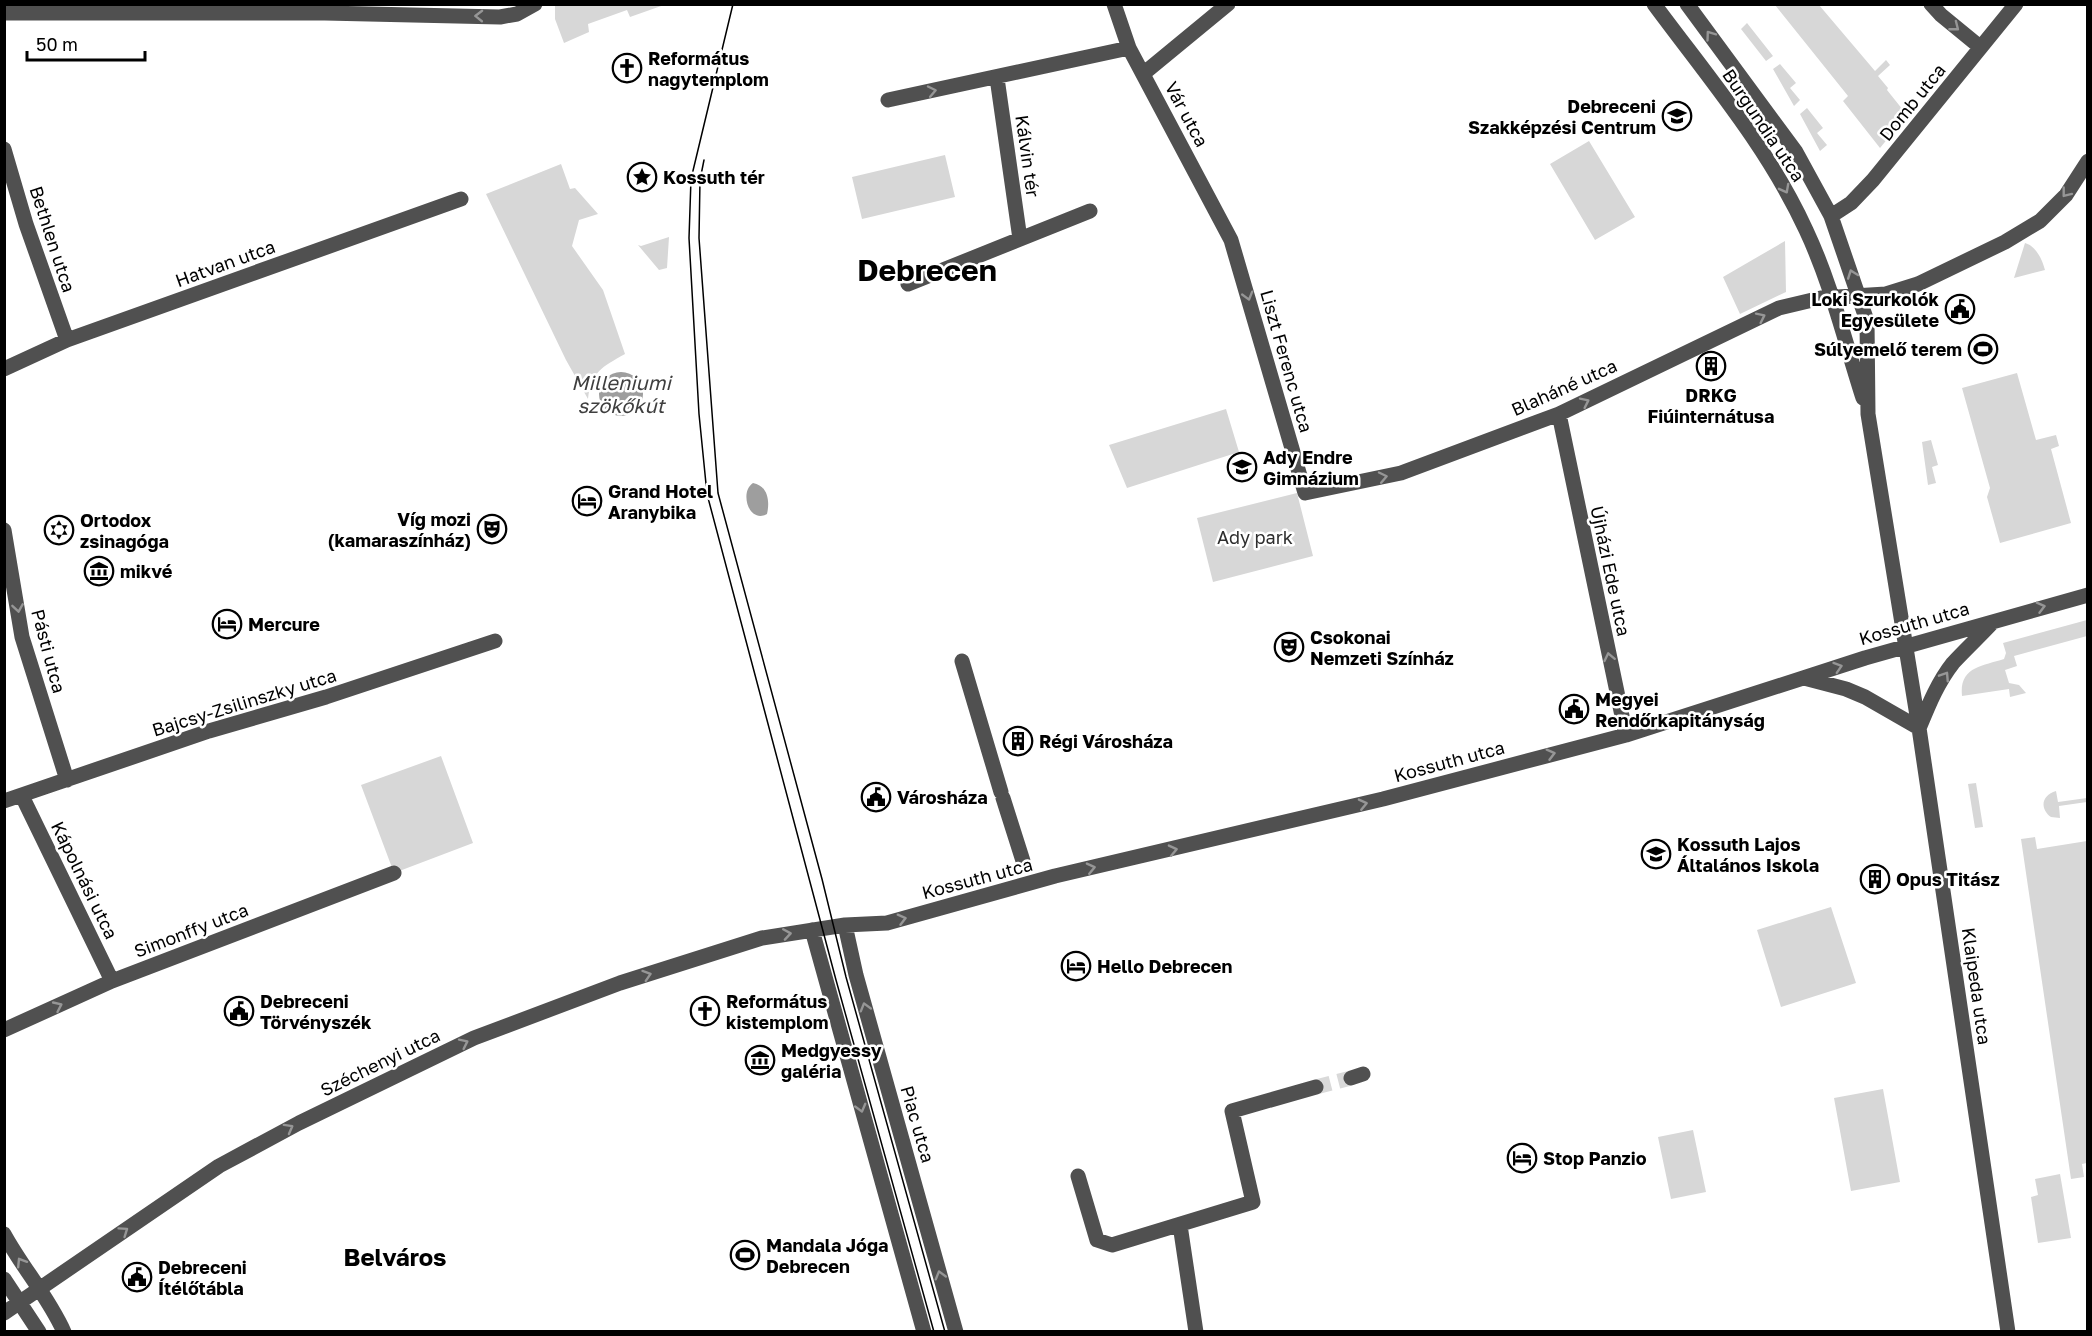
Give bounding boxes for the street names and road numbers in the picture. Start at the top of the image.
street label: Domb utca [1874,59,1950,145]
street label: Burgundia utca [1718,64,1810,186]
street label: Vár utca [1161,78,1213,150]
street label: Kálvin tér [1011,113,1045,199]
street label: Bethlen utca [25,183,81,295]
street label: Hatvan utca [172,235,278,291]
street label: Liszt Ferenc utca [1256,287,1318,435]
street label: Blaháné utca [1508,354,1620,420]
street label: Újházi Ede utca [1586,504,1636,638]
street label: Kossuth utca [1856,597,1972,649]
street label: Pásti utca [27,607,71,695]
street label: Bajcsy-Zsilinszky utca [149,663,339,741]
street label: Kossuth utca [1391,736,1507,786]
street label: Kápolnási utca [47,818,123,942]
street label: Kossuth utca [919,853,1035,903]
street label: Simonffy utca [131,898,251,962]
street label: Klaipeda utca [1958,926,1996,1046]
street label: Széchenyi utca [317,1024,443,1100]
street label: Piac utca [897,1083,939,1165]

